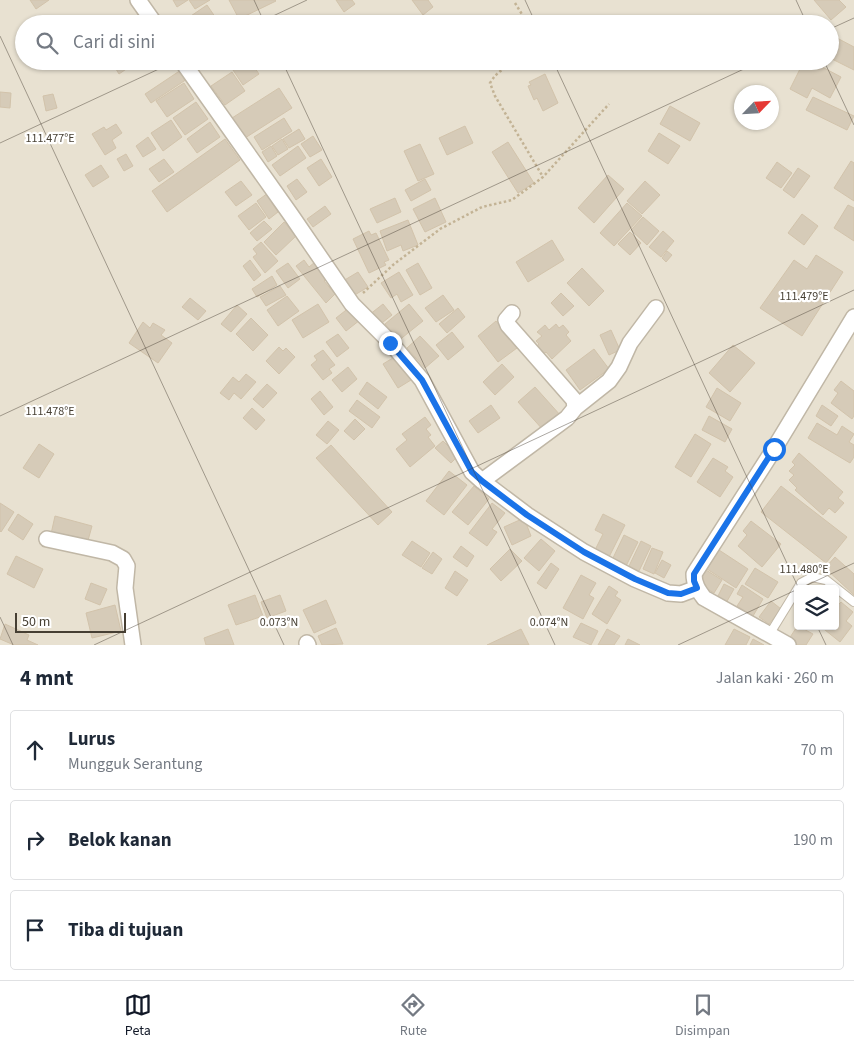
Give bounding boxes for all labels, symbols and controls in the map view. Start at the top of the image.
search box [15,15,839,70]
icon: search [33,29,61,57]
text: Cari di sini [73,29,155,56]
north arrow [734,85,779,130]
text: 111.477°E [25,130,75,147]
text: 111.479°E [779,288,829,305]
route end [379,332,402,355]
text: 111.478°E [25,403,75,420]
route start [763,438,786,461]
text: 111.480°E [779,561,829,578]
map controls [794,585,839,630]
button: layers [794,585,839,630]
scale bar [15,610,126,633]
text: 50 m [22,612,50,632]
text: 0.073°N [260,614,298,631]
text: 0.074°N [530,614,568,631]
text: 4 mnt [20,663,73,693]
text: Jalan kaki · 260 m [716,667,834,689]
text: Lurus [68,726,115,753]
icon: ahead [21,736,49,764]
text: 70 m [801,739,833,761]
text: Mungguk Serantung [68,753,202,775]
icon: right [21,826,49,854]
text: Belok kanan [68,827,172,854]
text: 190 m [793,829,833,851]
icon: arrive [21,916,49,944]
text: Tiba di tujuan [68,917,183,944]
tab: Peta [124,991,152,1041]
tab: Rute [399,991,427,1041]
tab: Disimpan [675,991,730,1041]

